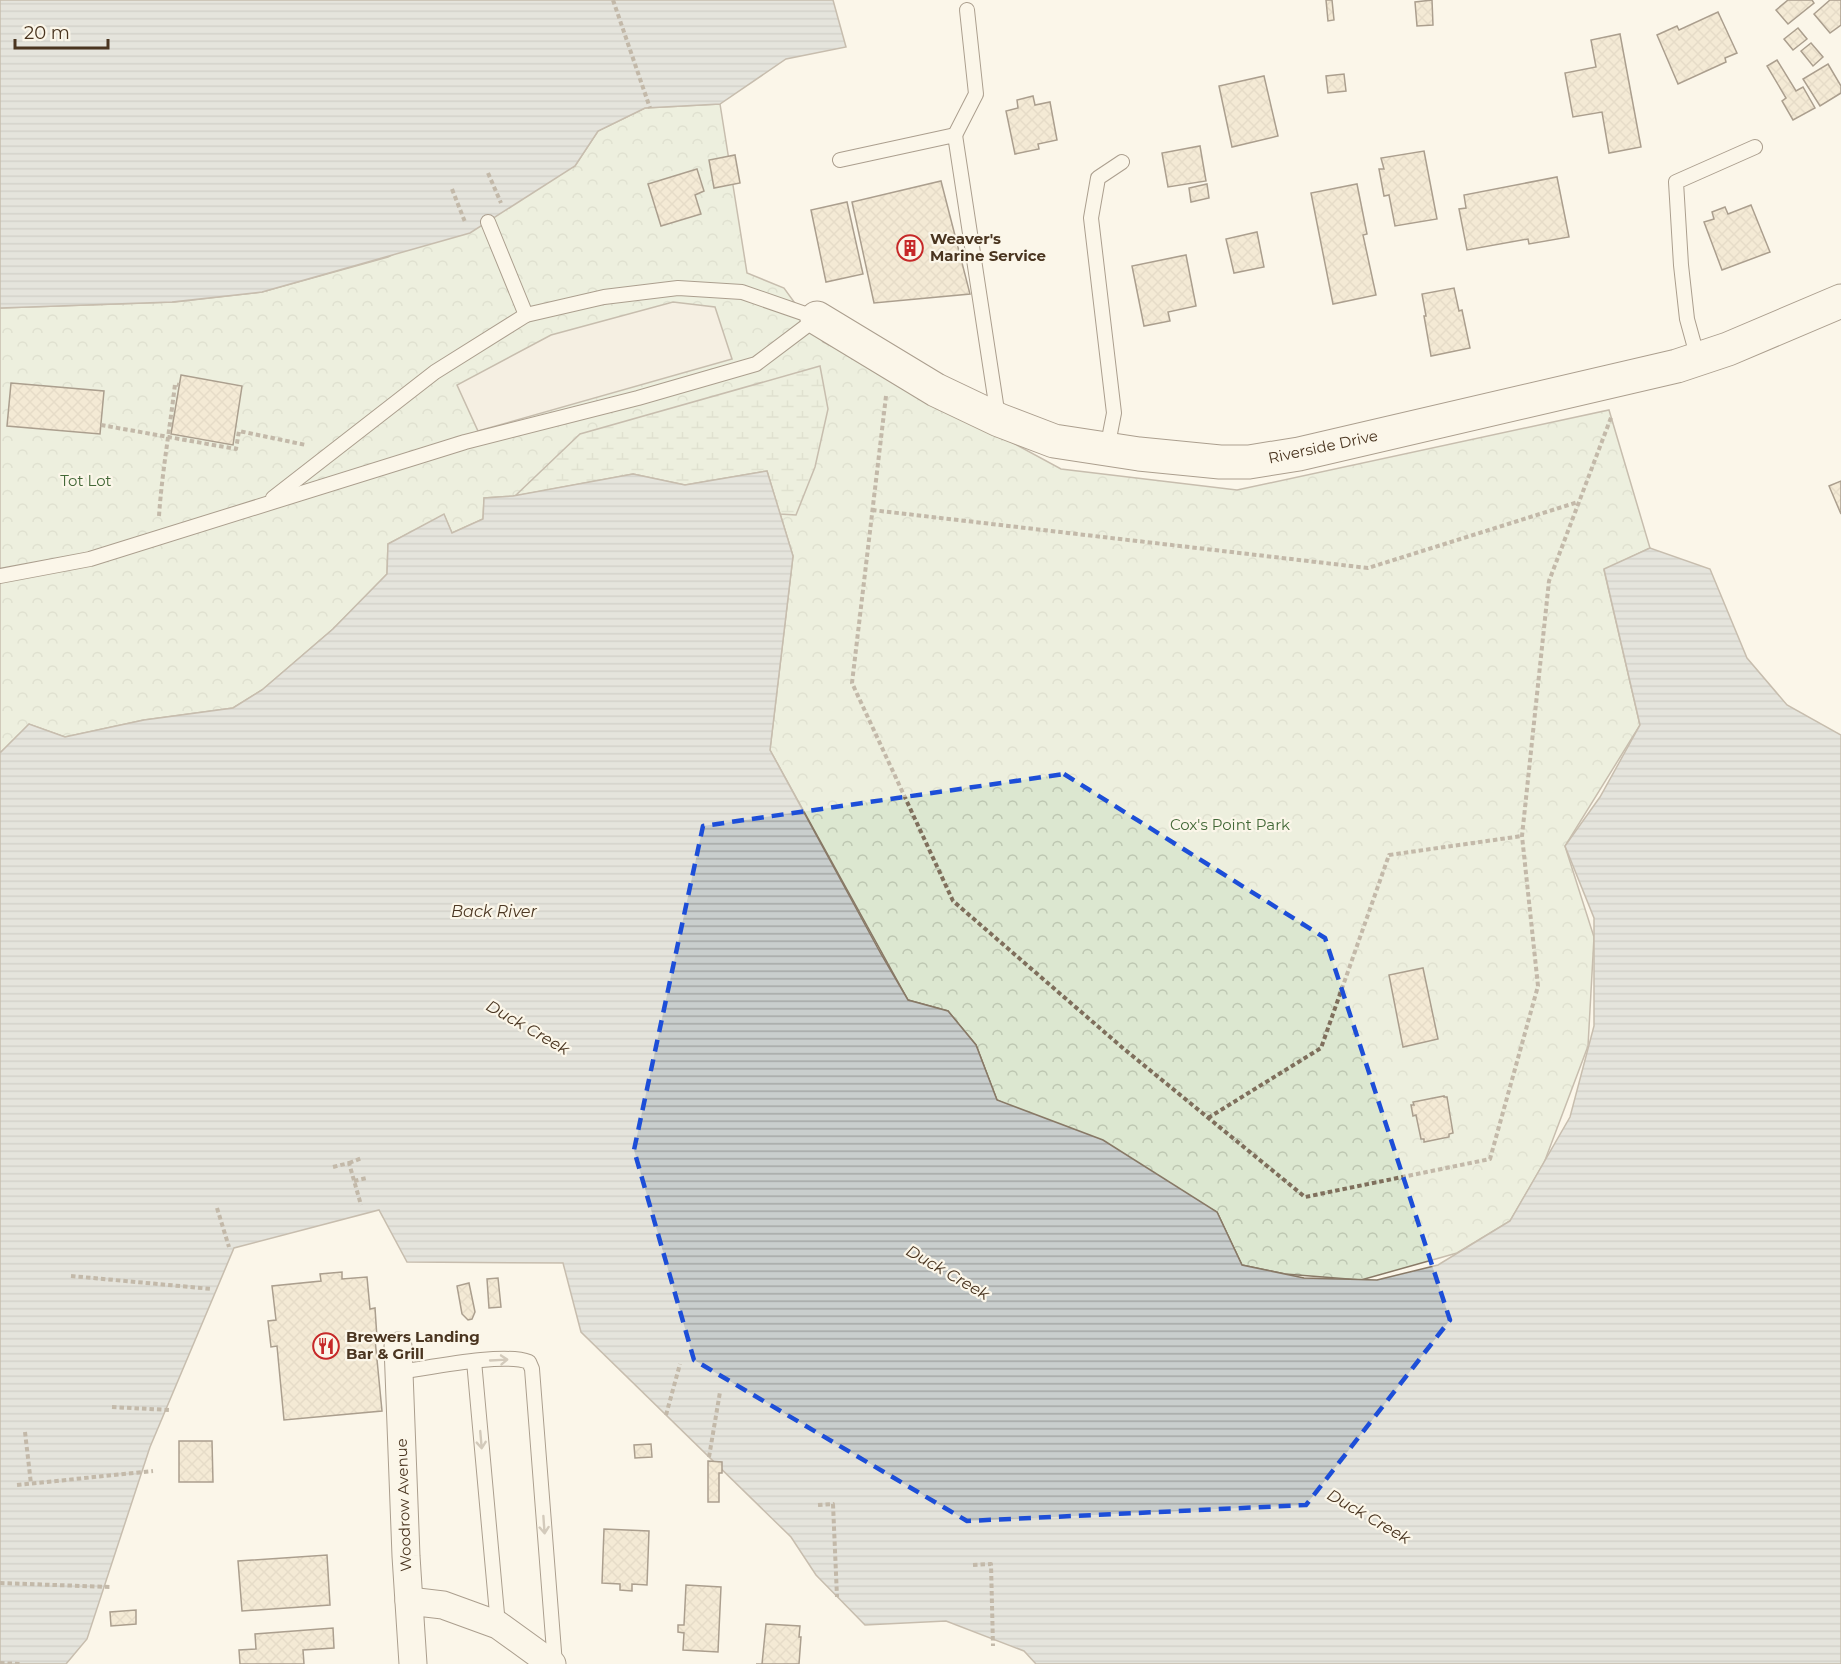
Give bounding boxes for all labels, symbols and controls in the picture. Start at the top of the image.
scale bar [15,12,108,50]
text: 20 m [24,22,70,44]
place label: Weaver's Marine Service [930,229,1046,265]
building icon: Weaver's Marine Service [895,233,925,263]
street label: Riverside Drive [1266,426,1379,467]
park label: Tot Lot [60,471,112,490]
park label: Cox's Point Park [1170,815,1290,834]
water label: Back River [451,902,538,921]
water label: Duck Creek [483,996,574,1060]
water label: Duck Creek [903,1241,994,1305]
place label: Brewers Landing Bar & Grill [346,1327,480,1363]
restaurant icon: Brewers Landing Bar & Grill [311,1331,341,1361]
one-way arrow [488,1354,508,1365]
one-way arrow [476,1430,487,1450]
street label: Woodrow Avenue [392,1438,415,1572]
water label: Duck Creek [1324,1485,1415,1549]
one-way arrow [539,1515,550,1535]

